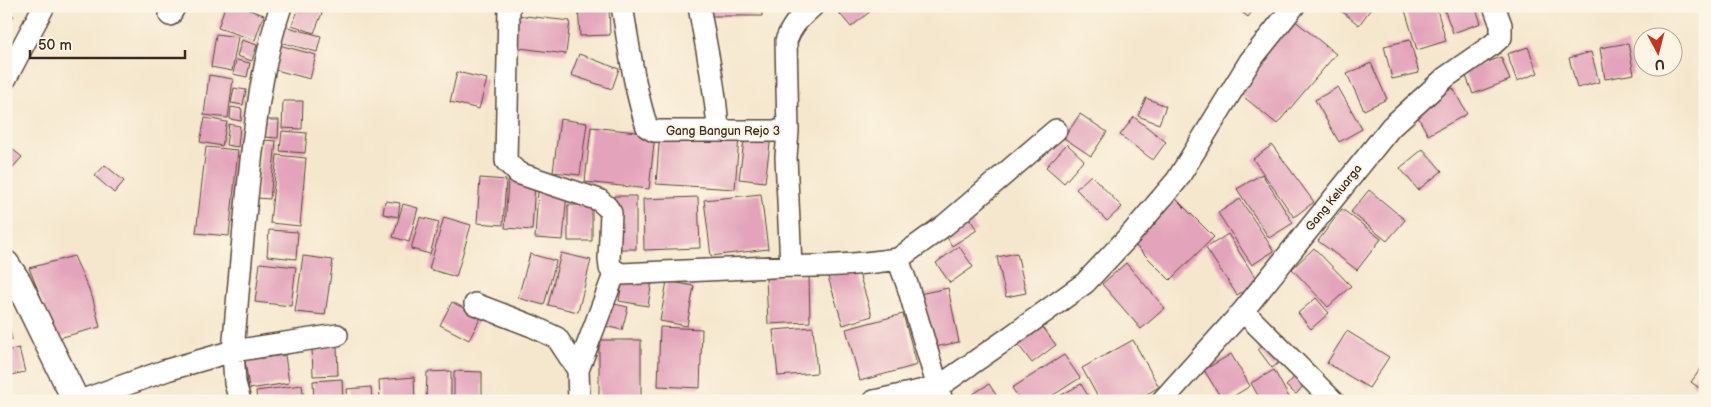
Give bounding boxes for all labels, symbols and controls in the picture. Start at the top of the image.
scale bar [30,28,185,60]
north arrow [1634,28,1684,78]
text: 50 m [38,36,72,55]
text: U [1654,55,1666,73]
street label: Gang Bangun Rejo 3 [666,124,780,139]
street label: Gang Keluarga [1303,161,1366,234]

